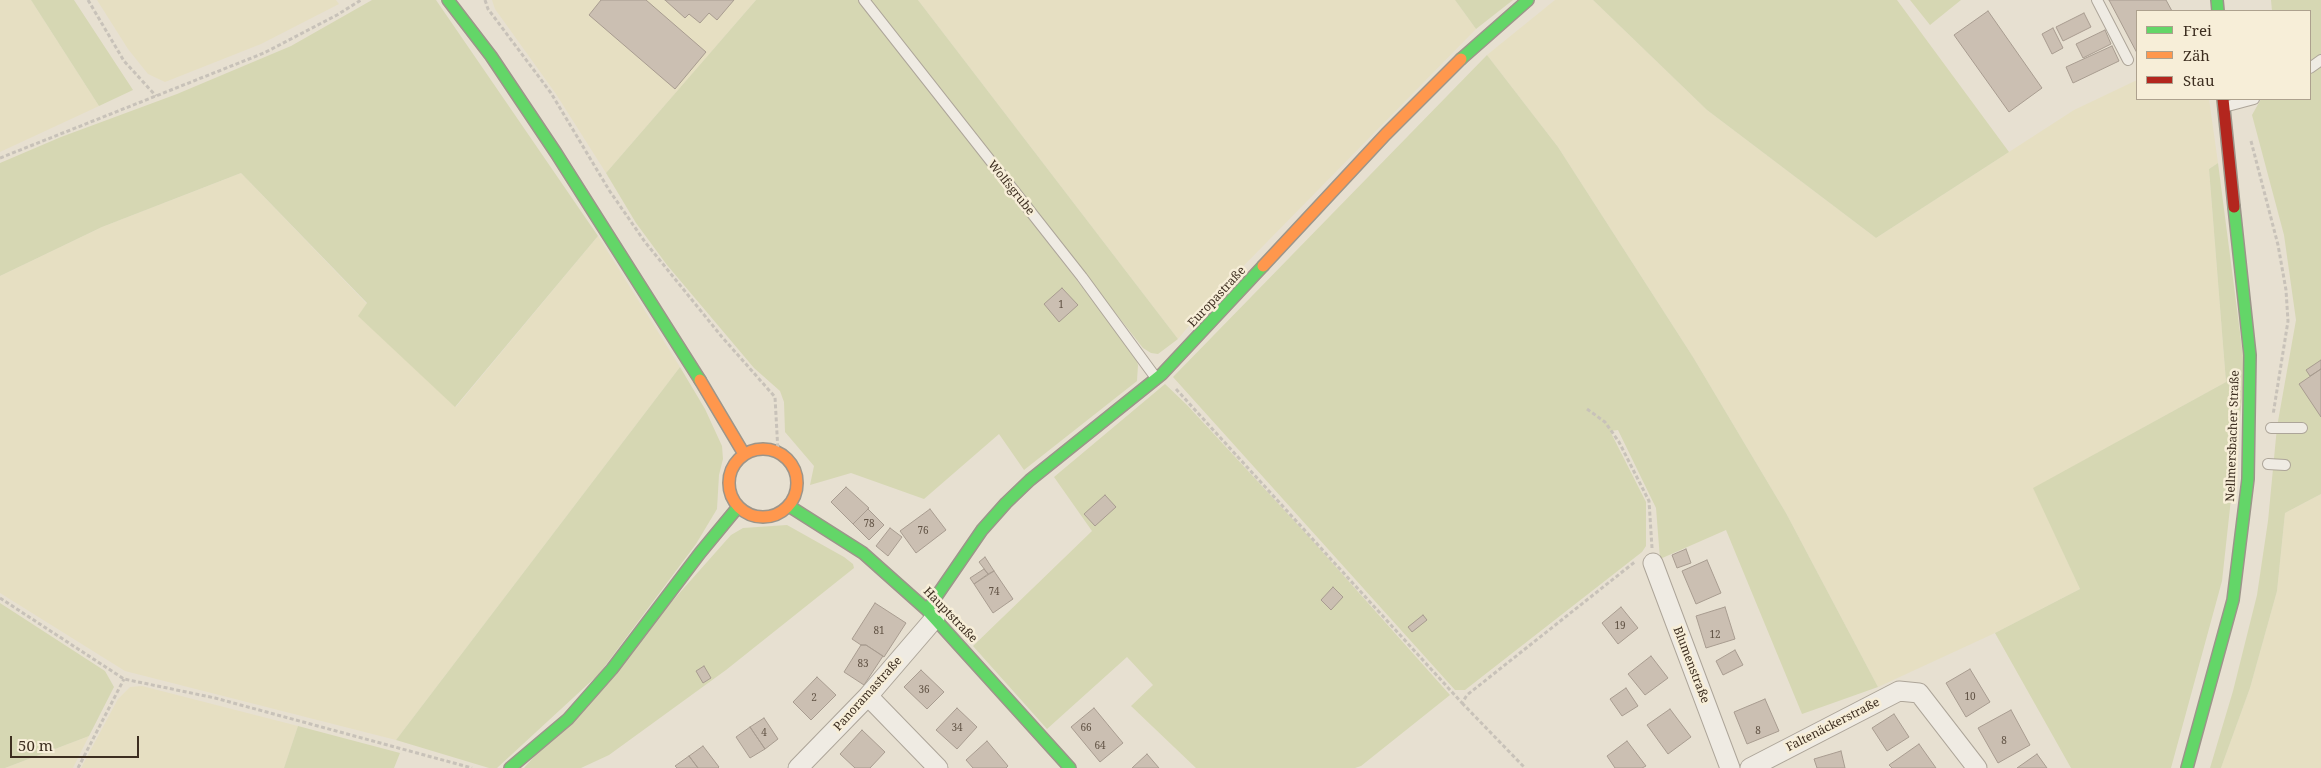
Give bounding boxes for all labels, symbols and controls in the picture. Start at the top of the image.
legend [2136,10,2311,100]
text: Frei [2183,20,2212,40]
text: Zäh [2183,45,2210,65]
text: Stau [2183,70,2214,90]
street label: Wolfsgrube [985,158,1037,218]
street label: Europastraße [1185,264,1249,330]
house number: 1 [1058,299,1064,311]
street label: Nellmersbacher Straße [2224,370,2242,502]
house number: 78 [863,518,875,530]
house number: 76 [917,525,929,537]
street label: Hauptstraße [920,584,980,646]
house number: 74 [988,586,1000,598]
house number: 19 [1614,620,1626,632]
house number: 81 [873,625,885,637]
street label: Blumenstraße [1670,625,1712,705]
house number: 12 [1709,629,1721,641]
street label: Panoramastraße [831,654,905,734]
house number: 83 [857,658,869,670]
house number: 36 [918,684,930,696]
house number: 10 [1964,691,1976,703]
house number: 2 [811,692,817,704]
street label: Faltenäckerstraße [1784,695,1882,755]
house number: 34 [951,722,963,734]
house number: 66 [1080,722,1092,734]
house number: 8 [1755,725,1761,737]
scale bar [12,726,141,758]
house number: 4 [761,727,767,739]
text: 50 m [18,735,53,755]
house number: 8 [2001,735,2007,747]
house number: 64 [1094,740,1106,752]

